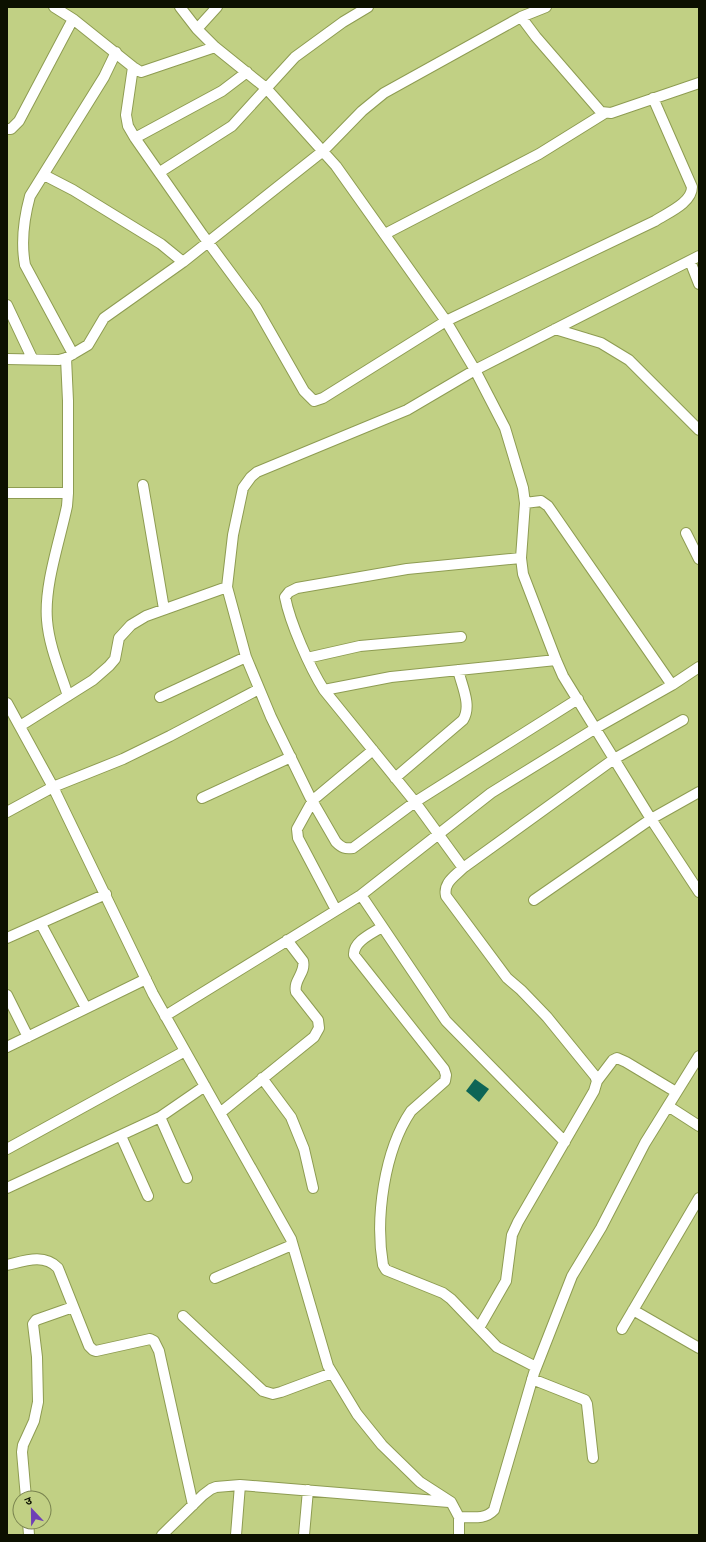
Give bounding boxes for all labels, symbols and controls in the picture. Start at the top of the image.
north arrow [12,1490,52,1530]
text: उ [22,1492,34,1508]

